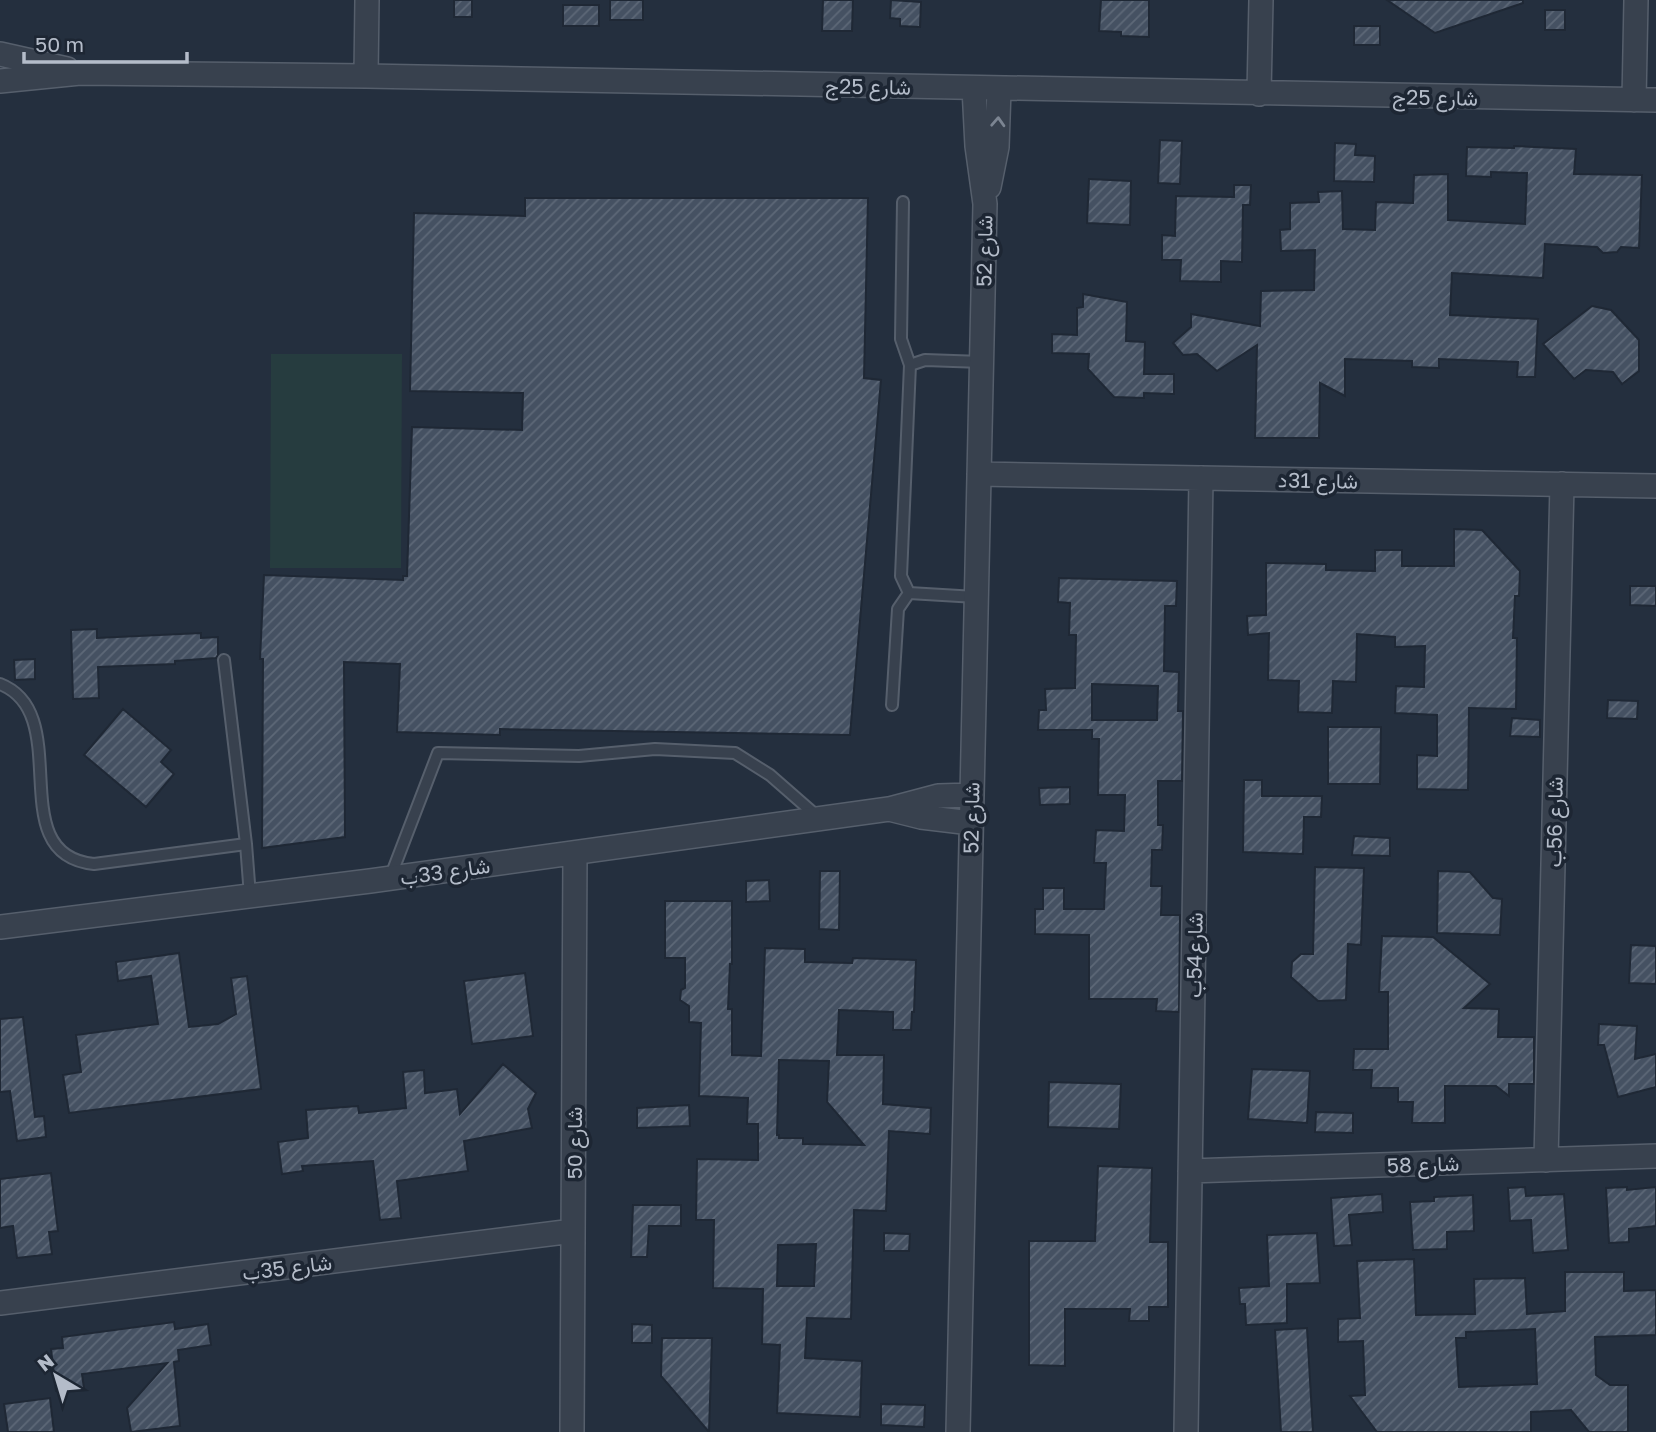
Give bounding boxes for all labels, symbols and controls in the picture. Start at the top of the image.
scale bar [24,21,187,65]
text: 50 m [35,31,84,57]
street label: شارع 25ج [825,72,911,102]
street label: شارع 25ج [1392,83,1478,113]
one-way arrow [991,116,1006,127]
street label: شارع 52 [970,215,1000,287]
street label: شارع 31د [1278,466,1358,496]
street label: شارع 56ب [1540,776,1570,868]
street label: شارع 52 [957,782,987,854]
street label: شارع 33ب [398,852,492,892]
street label: شارع54ب [1180,912,1210,998]
street label: شارع 50 [561,1107,589,1179]
street label: شارع 58 [1386,1150,1460,1180]
street label: شارع 35ب [241,1249,334,1287]
north arrow [21,1341,91,1411]
text: N [32,1349,58,1376]

